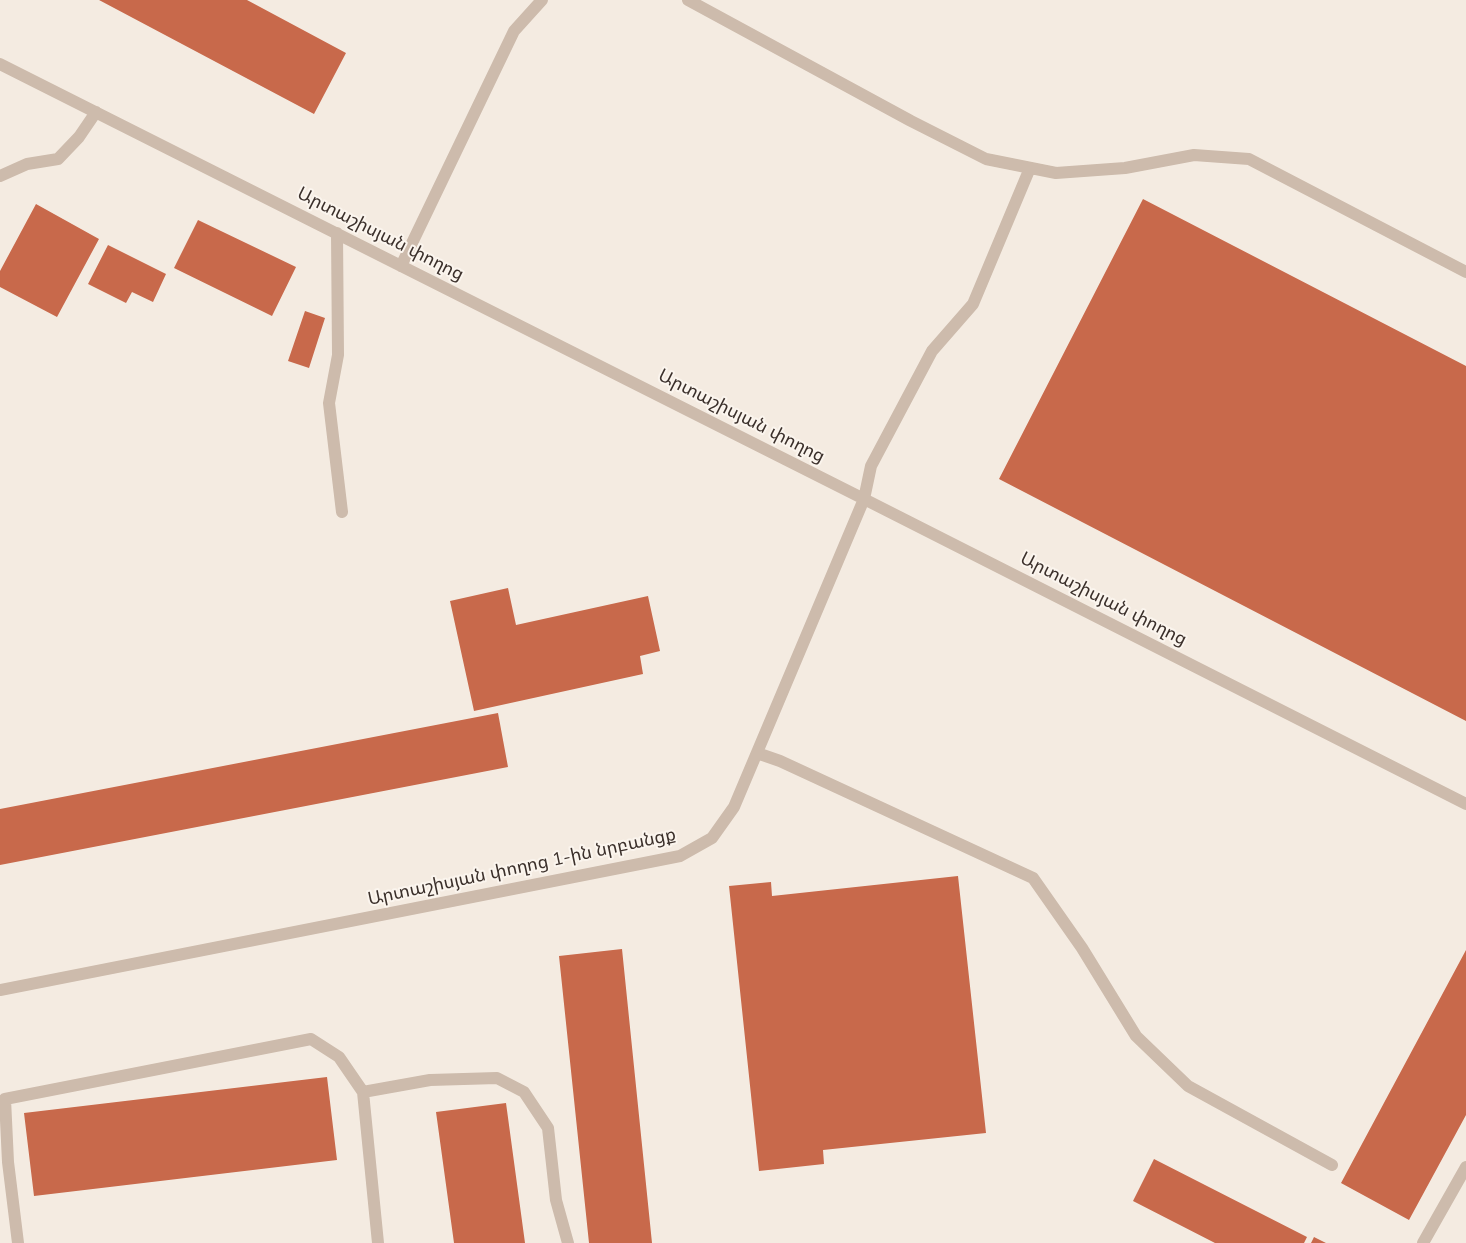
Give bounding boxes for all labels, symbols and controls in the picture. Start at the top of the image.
street label: Արտաշիսյան փողոց [293,184,467,286]
street label: Արտաշիսյան փողոց [654,366,828,468]
street label: Արտաշիսյան փողոց [1016,549,1190,651]
street label: Արտաշիսյան փողոց 1-ին նրբանցք [366,825,678,911]

